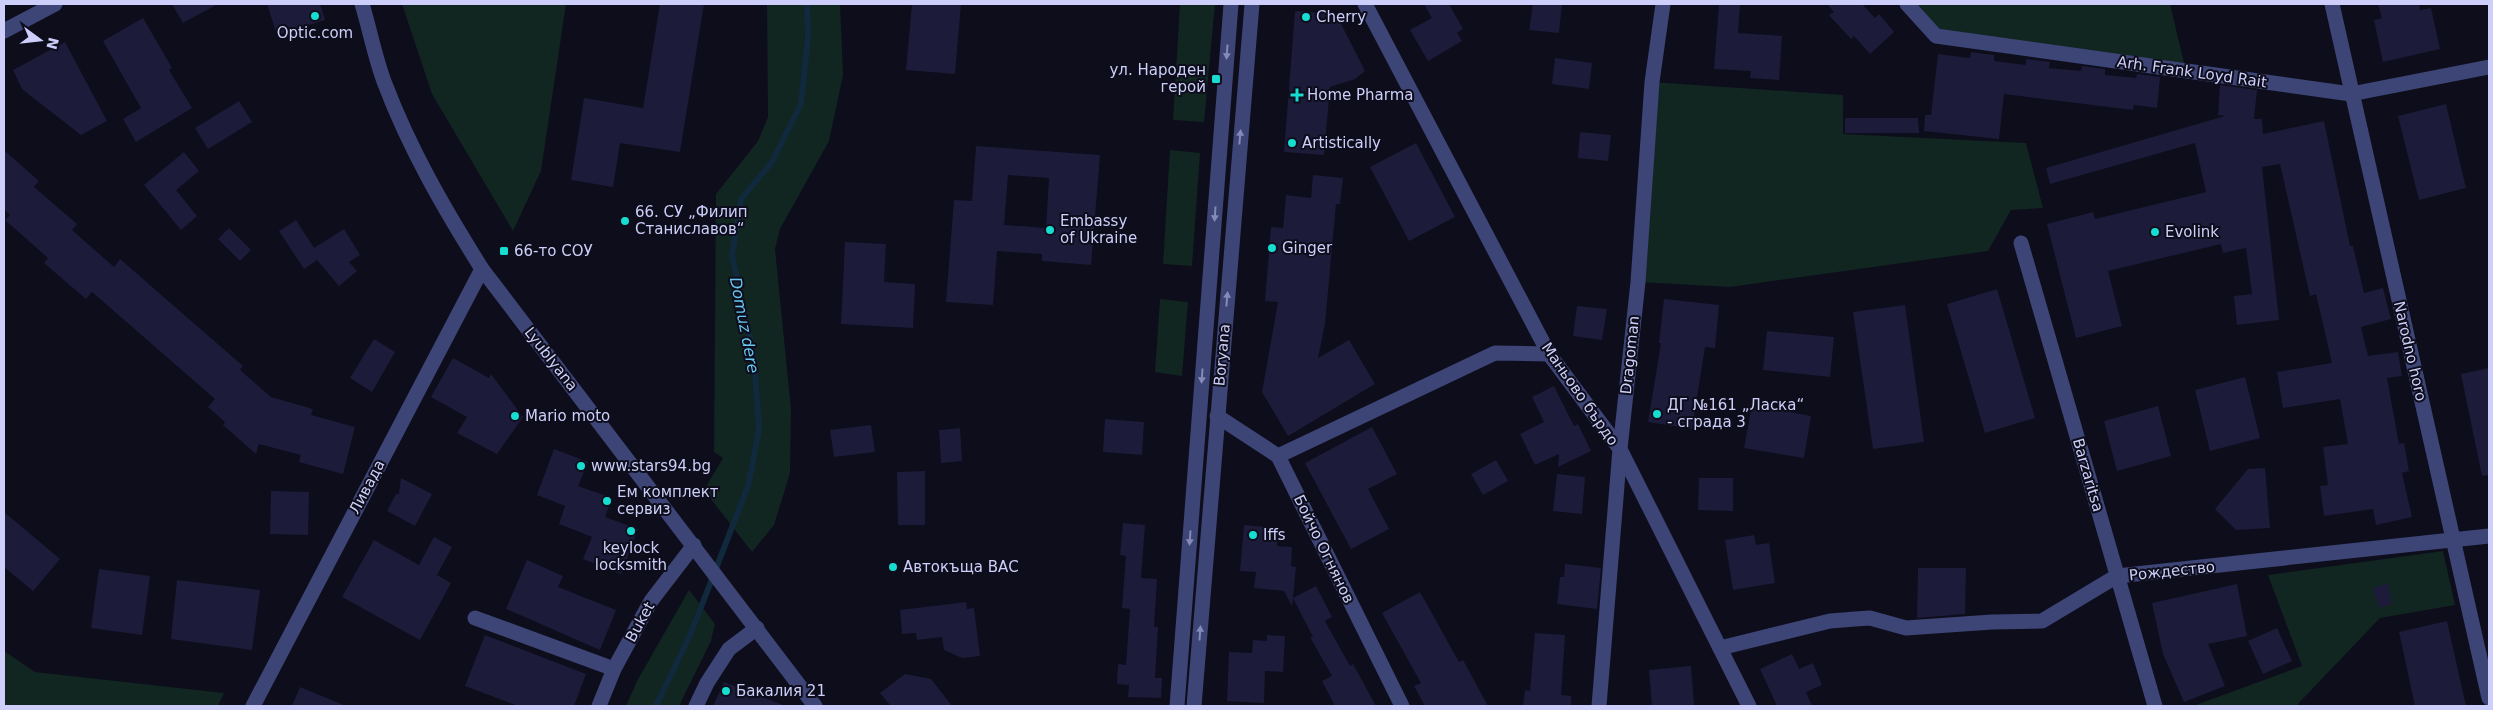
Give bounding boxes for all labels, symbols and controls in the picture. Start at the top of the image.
place label: Cherry [1316,8,1366,26]
marker: Optic.com [309,10,321,22]
marker: Cherry [1300,11,1312,23]
north arrow [15,15,65,65]
place label: Optic.com [277,24,353,42]
text: N [43,36,62,51]
one-way arrow [1223,45,1231,61]
street label: Arh. Frank Loyd Rait [2116,53,2268,91]
place label: ул. Народен герой [1109,61,1206,96]
marker: ул. Народен герой [1210,73,1222,85]
place label: Home Pharma [1307,86,1414,104]
marker: Home Pharma [1291,89,1303,101]
one-way arrow [1237,128,1245,144]
place label: Artistically [1302,134,1381,152]
marker: Artistically [1286,137,1298,149]
place label: 66. СУ „Филип Станиславов“ [635,203,748,238]
one-way arrow [1210,207,1218,223]
place label: Embassy of Ukraine [1060,212,1137,247]
marker: 66. СУ „Филип Станиславов“ [619,215,631,227]
place label: Evolink [2165,223,2219,241]
marker: Embassy of Ukraine [1044,224,1056,236]
marker: Evolink [2149,226,2161,238]
place label: Ginger [1282,239,1333,257]
place label: 66-то СОУ [514,242,593,260]
marker: Ginger [1266,242,1278,254]
marker: 66-то СОУ [498,245,510,257]
water label: Domuz dere [726,275,763,375]
one-way arrow [1223,290,1231,306]
street label: Narodno horo [2390,299,2430,403]
street label: Dragoman [1617,315,1643,395]
street label: Boryana [1210,323,1234,387]
street label: Lyublyana [521,324,581,394]
street label: Маньово бърдо [1538,339,1622,449]
one-way arrow [1198,369,1206,385]
place label: ДГ №161 „Ласка“ - сграда 3 [1667,396,1804,431]
place label: Mario moto [525,407,610,425]
marker: ДГ №161 „Ласка“ - сграда 3 [1651,408,1663,420]
marker: Mario moto [509,410,521,422]
street label: Barzaritsa [2069,436,2107,514]
street label: Ливада [345,457,389,517]
place label: www.stars94.bg [591,457,711,475]
marker: www.stars94.bg [575,460,587,472]
place label: Ем комплект сервиз [617,483,719,518]
street label: Бойчо Огнянов [1290,492,1358,606]
marker: Ем комплект сервиз [601,495,613,507]
marker: keylock locksmith [625,525,637,537]
place label: Iffs [1263,526,1286,544]
marker: Iffs [1247,529,1259,541]
one-way arrow [1185,531,1193,547]
place label: keylock locksmith [595,539,667,574]
place label: Автокъща ВАС [903,558,1019,576]
street label: Рождество [2128,558,2216,584]
marker: Автокъща ВАС [887,561,899,573]
street label: Buket [622,599,658,645]
one-way arrow [1196,625,1204,641]
place label: Бакалия 21 [736,682,826,700]
marker: Бакалия 21 [720,685,732,697]

